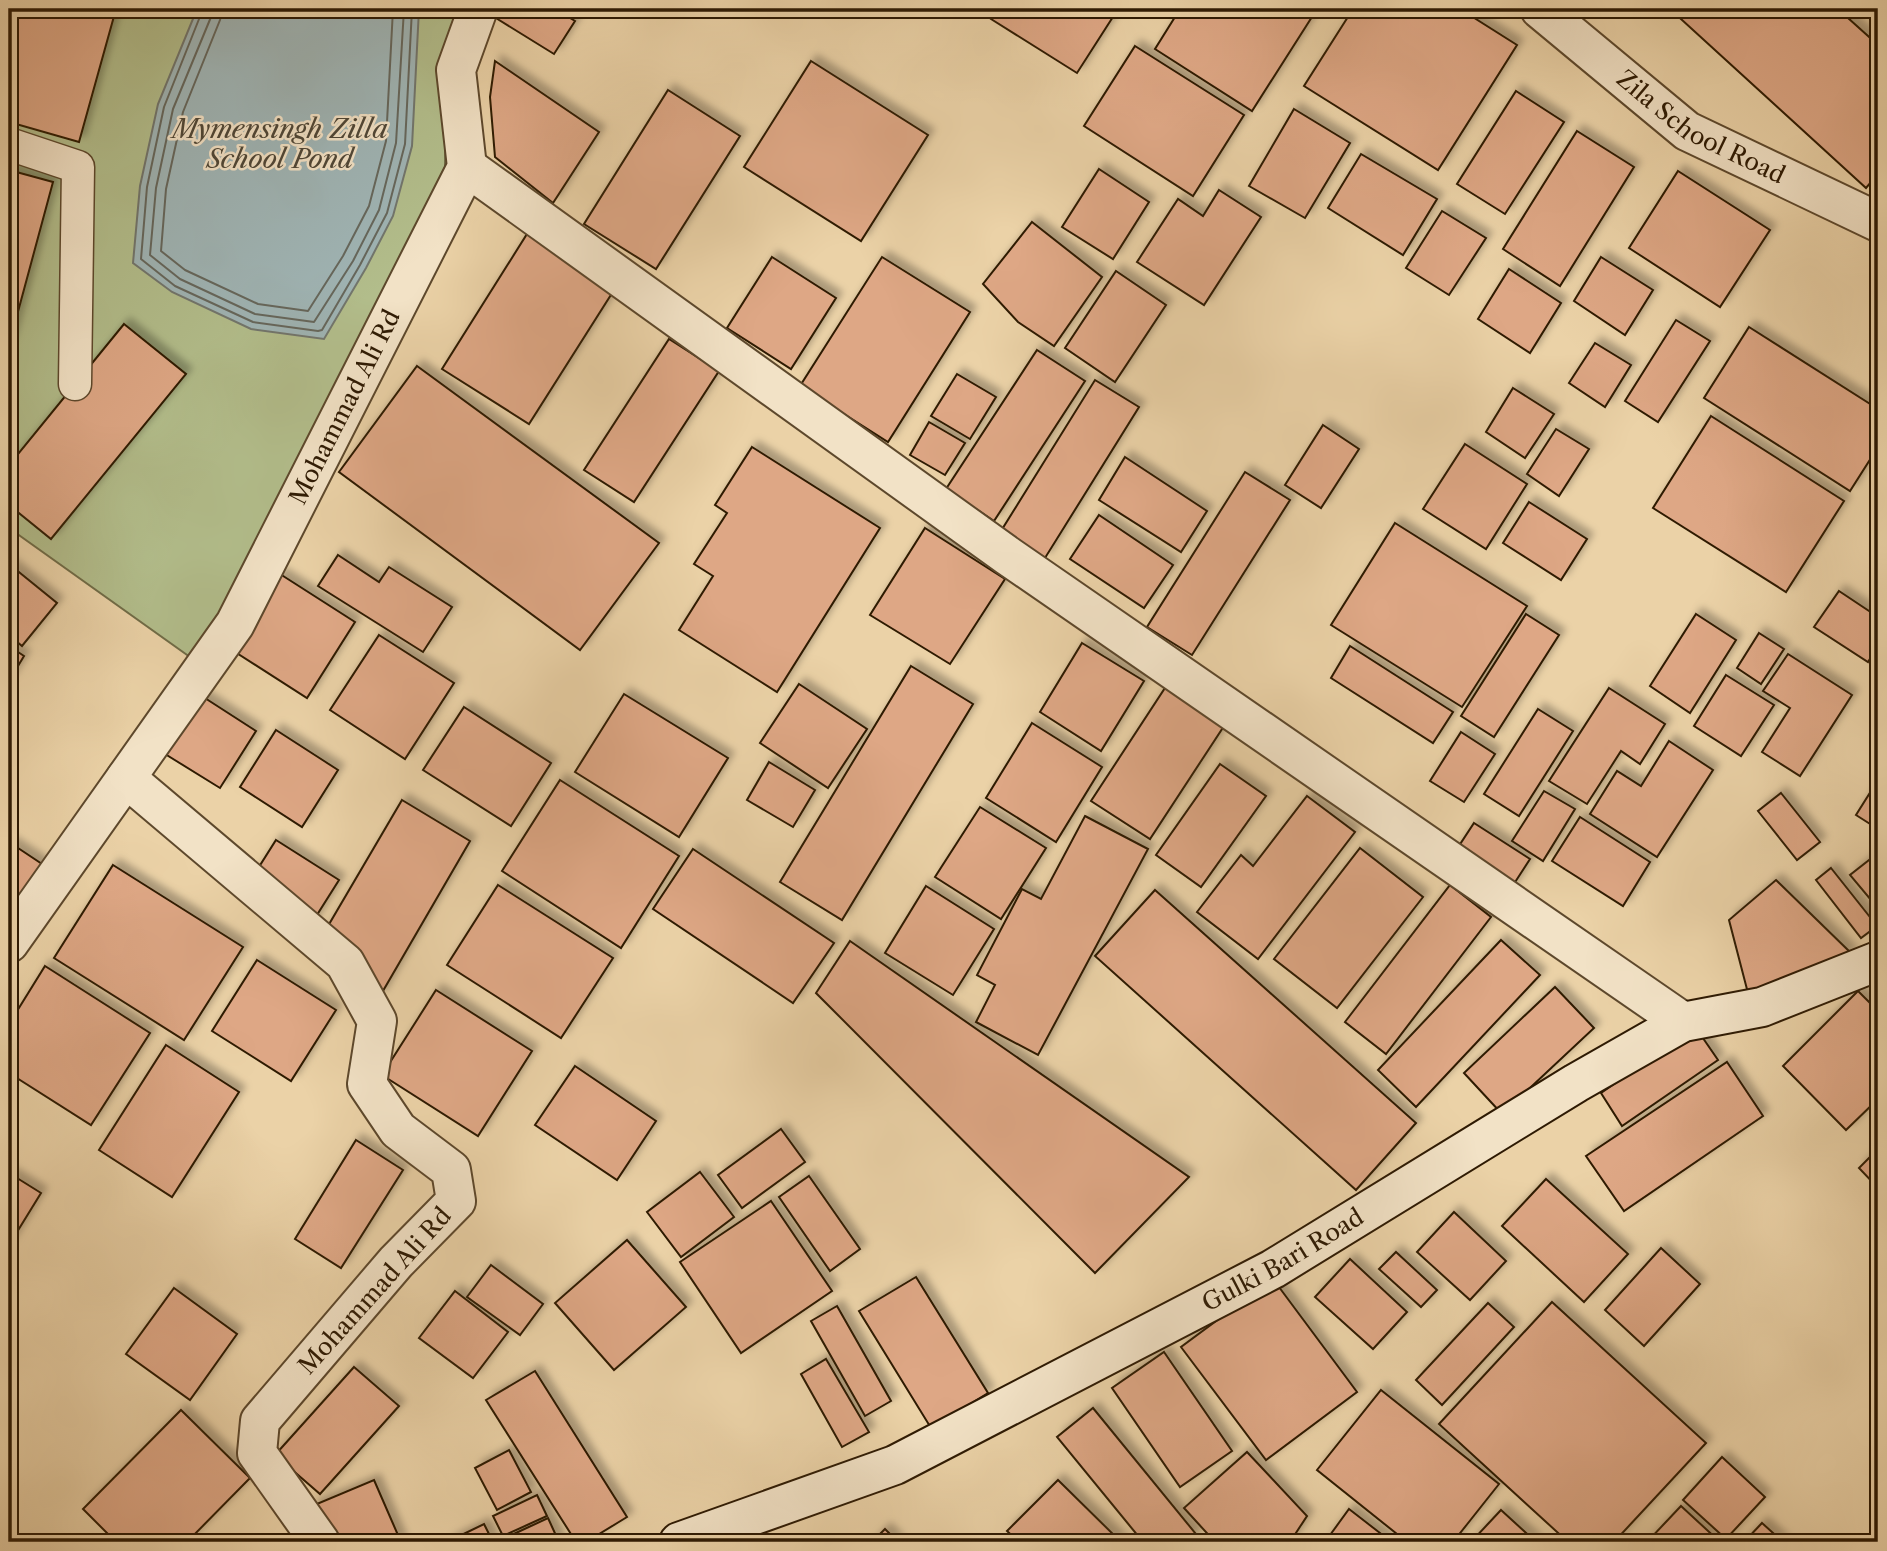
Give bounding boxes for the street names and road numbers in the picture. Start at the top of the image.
street label: Zila School Road [1611,64,1790,190]
street label: Mohammad Ali Rd [283,305,406,509]
street label: Mohammad Ali Rd [292,1201,457,1380]
street label: Gulki Bari Road [1197,1202,1369,1317]

